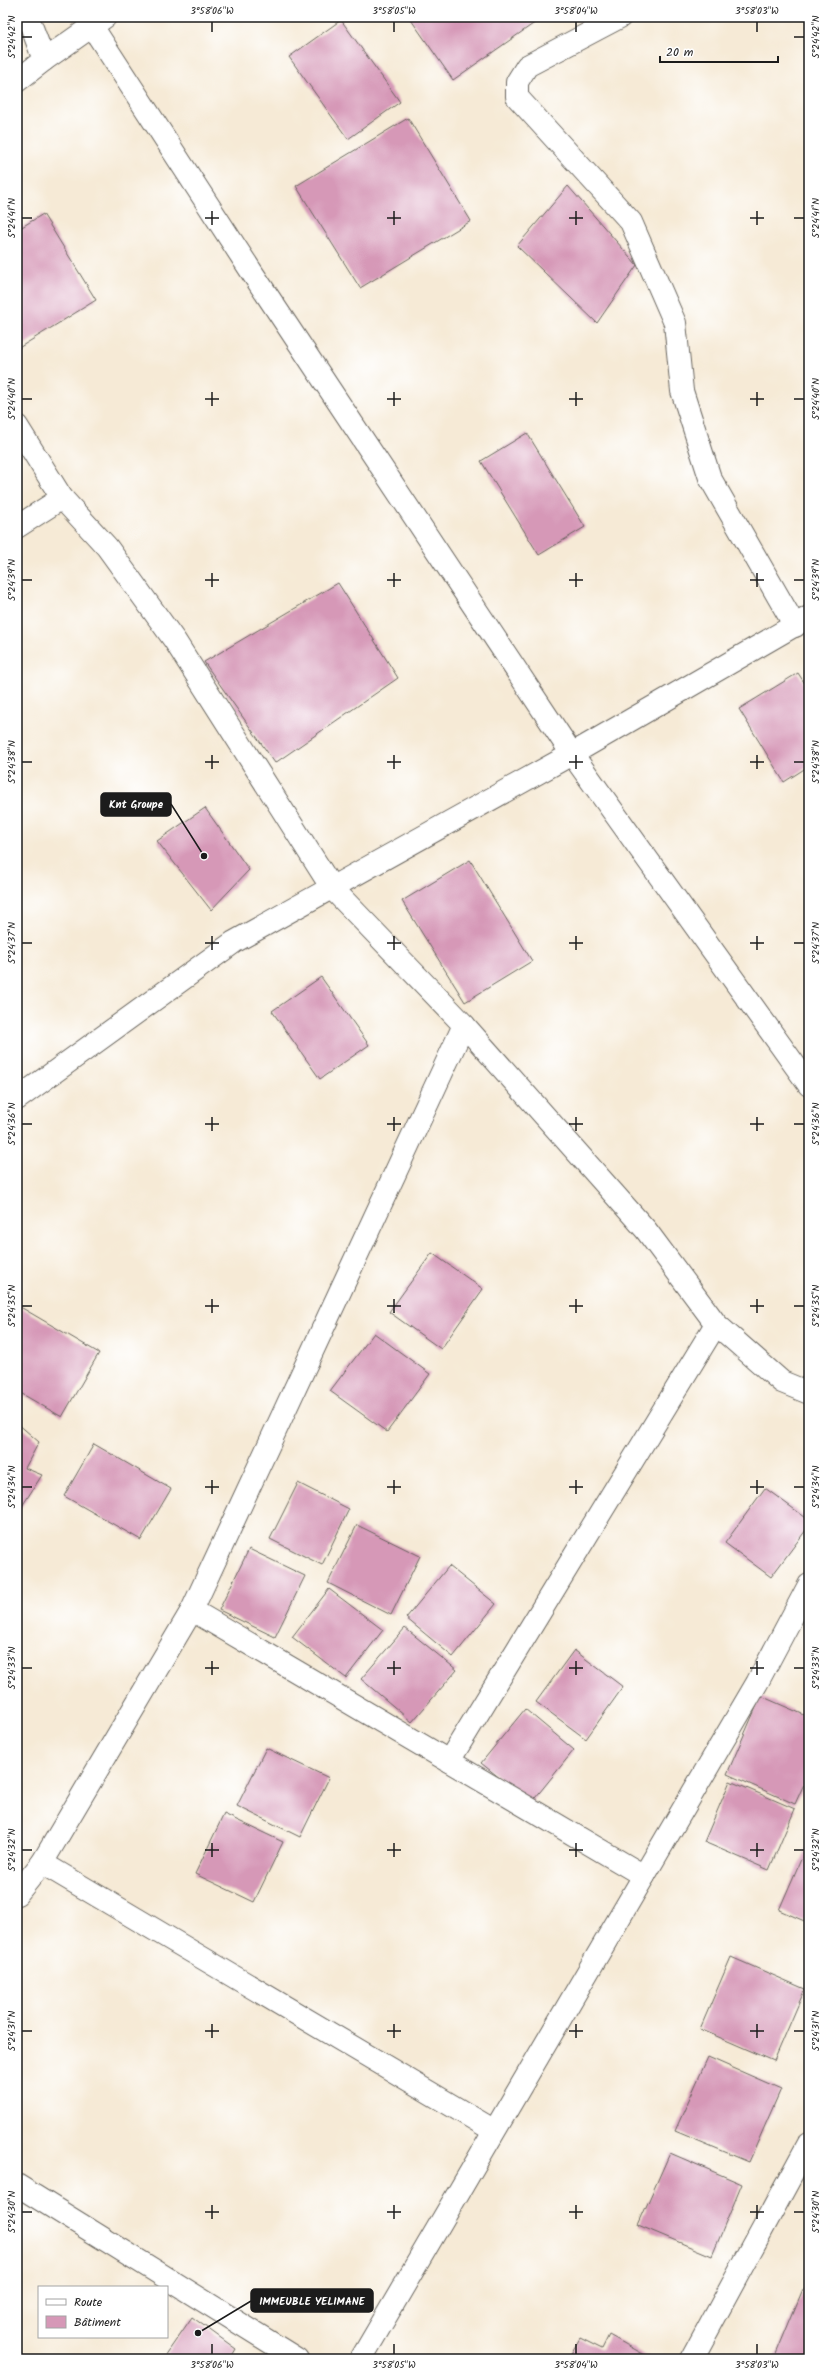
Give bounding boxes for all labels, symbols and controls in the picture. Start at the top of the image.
text: 3°58'06"W [190,3,234,19]
text: 3°58'05"W [372,3,416,19]
text: 3°58'04"W [554,3,598,19]
text: 3°58'03"W [735,3,779,19]
text: 5°24'42"N [4,15,20,58]
text: 5°24'42"N [808,15,824,58]
scale bar [660,38,778,64]
text: 20 m [666,43,694,62]
text: 5°24'41"N [4,198,20,238]
text: 5°24'41"N [808,198,824,238]
text: 5°24'40"N [4,378,20,420]
text: 5°24'40"N [808,378,824,420]
text: 5°24'39"N [4,559,20,601]
text: 5°24'39"N [808,559,824,601]
text: 5°24'38"N [4,740,20,784]
text: 5°24'38"N [808,740,824,784]
callout: Knt Groupe [101,793,171,816]
text: Knt Groupe [109,796,164,814]
text: 5°24'37"N [4,922,20,964]
text: 5°24'37"N [808,922,824,964]
text: 5°24'36"N [4,1102,20,1145]
text: 5°24'36"N [808,1102,824,1145]
text: 5°24'35"N [4,1284,20,1327]
text: 5°24'35"N [808,1284,824,1327]
text: 5°24'34"N [4,1465,20,1508]
text: 5°24'34"N [808,1465,824,1508]
text: 5°24'33"N [4,1646,20,1690]
text: 5°24'33"N [808,1646,824,1690]
text: 5°24'32"N [4,1828,20,1872]
text: 5°24'32"N [808,1828,824,1872]
text: 5°24'31"N [4,2011,20,2051]
text: 5°24'31"N [808,2011,824,2051]
text: 5°24'30"N [4,2191,20,2233]
text: 5°24'30"N [808,2191,824,2233]
legend [38,2286,168,2338]
callout: IMMEUBLE YELIMANE [251,2289,373,2312]
text: Route [74,2293,103,2312]
text: IMMEUBLE YELIMANE [259,2293,366,2311]
text: Bâtiment [74,2313,121,2332]
text: 3°58'06"W [190,2357,234,2373]
text: 3°58'05"W [372,2357,416,2373]
text: 3°58'04"W [554,2357,598,2373]
text: 3°58'03"W [735,2357,779,2373]

